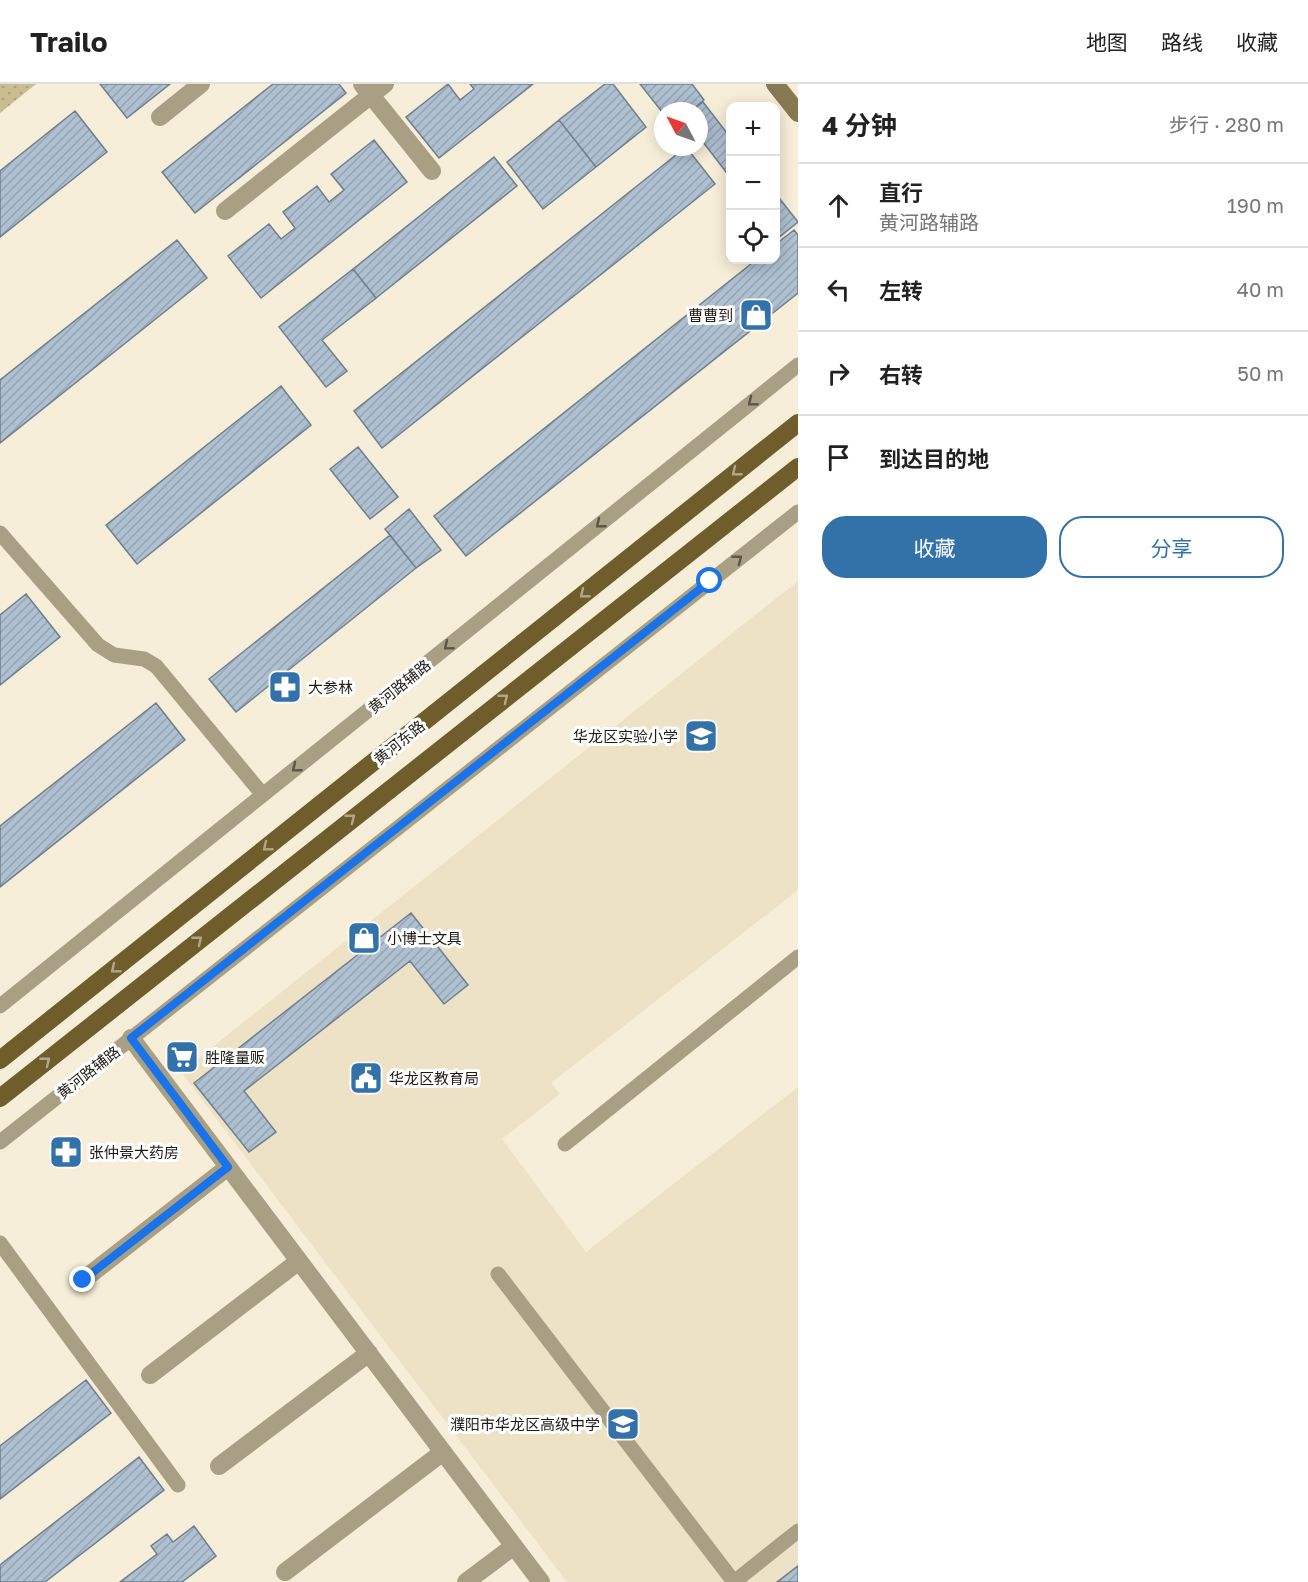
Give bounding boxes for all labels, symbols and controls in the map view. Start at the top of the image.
text: Trailo [30,25,108,58]
text: 地图 [1086,29,1128,55]
text: 路线 [1161,29,1203,55]
text: 收藏 [1236,29,1278,55]
north arrow [654,102,708,156]
map controls [726,102,780,264]
button: + [726,102,780,156]
text: 4 分钟 [822,110,897,141]
text: 步行 · 280 m [1169,112,1284,136]
button: − [726,156,780,210]
text: 直行 [879,179,923,206]
icon: ahead [822,189,855,222]
text: 190 m [1227,193,1284,217]
button: locate [726,210,780,264]
text: 黄河路辅路 [879,210,979,234]
icon: left [822,273,855,306]
text: 左转 [879,277,923,304]
text: 40 m [1237,277,1284,301]
shop icon: 曹曹到 [738,297,774,333]
place label: 曹曹到 [688,306,733,324]
icon: right [822,357,855,390]
text: 右转 [879,361,923,388]
text: 50 m [1237,361,1284,385]
one-way arrow [748,394,759,405]
icon: arrive [822,441,855,474]
text: 到达目的地 [879,445,989,472]
one-way arrow [732,465,743,476]
button: 收藏 [822,516,1047,578]
button: 分享 [1059,516,1284,578]
one-way arrow [596,517,607,528]
one-way arrow [732,556,743,567]
route start [696,567,722,593]
one-way arrow [579,587,590,598]
one-way arrow [444,639,455,650]
street label: 黄河路辅路 [364,655,434,717]
pharmacy icon: 大参林 [267,669,303,705]
place label: 大参林 [308,678,353,696]
one-way arrow [497,694,508,705]
street label: 黄河东路 [370,716,428,768]
school or university icon: 华龙区实验小学 [683,718,719,754]
place label: 华龙区实验小学 [573,727,678,745]
one-way arrow [292,761,303,772]
one-way arrow [344,815,355,826]
one-way arrow [263,840,274,851]
shop icon: 小博士文具 [346,920,382,956]
place label: 小博士文具 [387,929,462,947]
one-way arrow [191,936,202,947]
one-way arrow [111,961,122,972]
supermarket icon: 胜隆量贩 [164,1039,200,1075]
street label: 黄河路辅路 [53,1042,123,1102]
place label: 胜隆量贩 [205,1048,265,1066]
one-way arrow [39,1058,50,1069]
public building icon: 华龙区教育局 [348,1060,384,1096]
place label: 华龙区教育局 [389,1069,479,1087]
pharmacy icon: 张仲景大药房 [48,1134,84,1170]
place label: 张仲景大药房 [89,1143,179,1161]
route end [69,1266,95,1292]
school or university icon: 濮阳市华龙区高级中学 [605,1406,641,1442]
place label: 濮阳市华龙区高级中学 [450,1415,600,1433]

